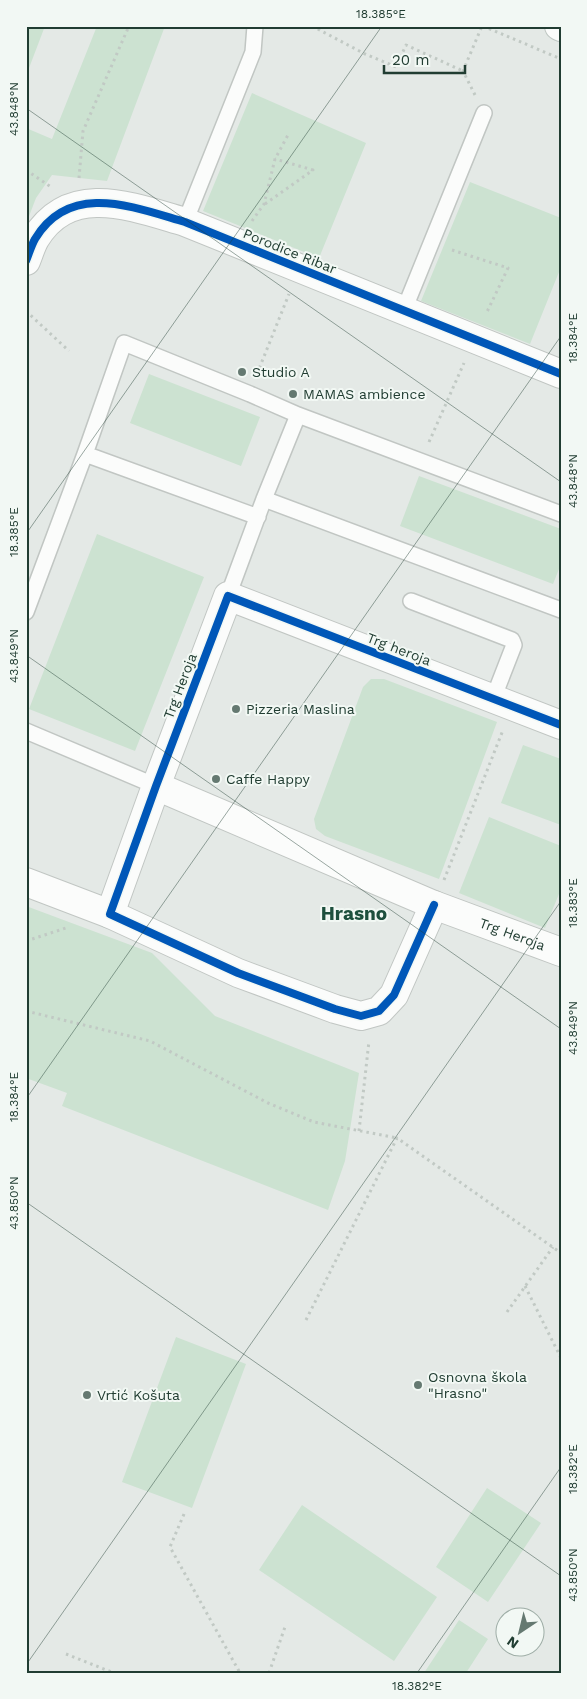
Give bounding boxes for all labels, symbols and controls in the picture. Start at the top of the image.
text: 18.385°E [356,7,406,21]
scale bar [384,42,466,74]
text: 20 m [392,51,430,69]
text: 43.848°N [7,82,21,136]
street label: Porodice Ribar [241,225,339,277]
text: 18.384°E [566,313,580,363]
place label: Studio A [252,364,310,380]
marker: Studio A [236,366,248,378]
place label: MAMAS ambience [303,386,425,402]
marker: MAMAS ambience [287,388,299,400]
text: 43.848°N [566,454,580,508]
text: 18.385°E [7,507,21,557]
text: 43.849°N [7,629,21,683]
street label: Trg heroja [365,629,433,669]
street label: Trg Heroja [160,651,200,721]
place label: Pizzeria Maslina [246,701,355,717]
marker: Pizzeria Maslina [230,703,242,715]
place label: Caffe Happy [226,771,311,787]
marker: Caffe Happy [210,773,222,785]
text: 18.383°E [566,878,580,928]
district label: Hrasno [321,902,387,925]
street label: Trg Heroja [477,915,548,954]
text: 43.849°N [566,1001,580,1055]
text: 18.384°E [7,1072,21,1122]
text: 43.850°N [7,1176,21,1230]
place label: Osnovna škola "Hrasno" [428,1369,527,1401]
marker: Osnovna škola "Hrasno" [412,1379,424,1391]
place label: Vrtić Košuta [97,1387,180,1403]
marker: Vrtić Košuta [81,1389,93,1401]
text: 18.382°E [566,1444,580,1494]
text: 43.850°N [566,1548,580,1602]
north arrow [494,1606,544,1656]
text: N [504,1633,521,1652]
text: 18.382°E [392,1679,442,1693]

